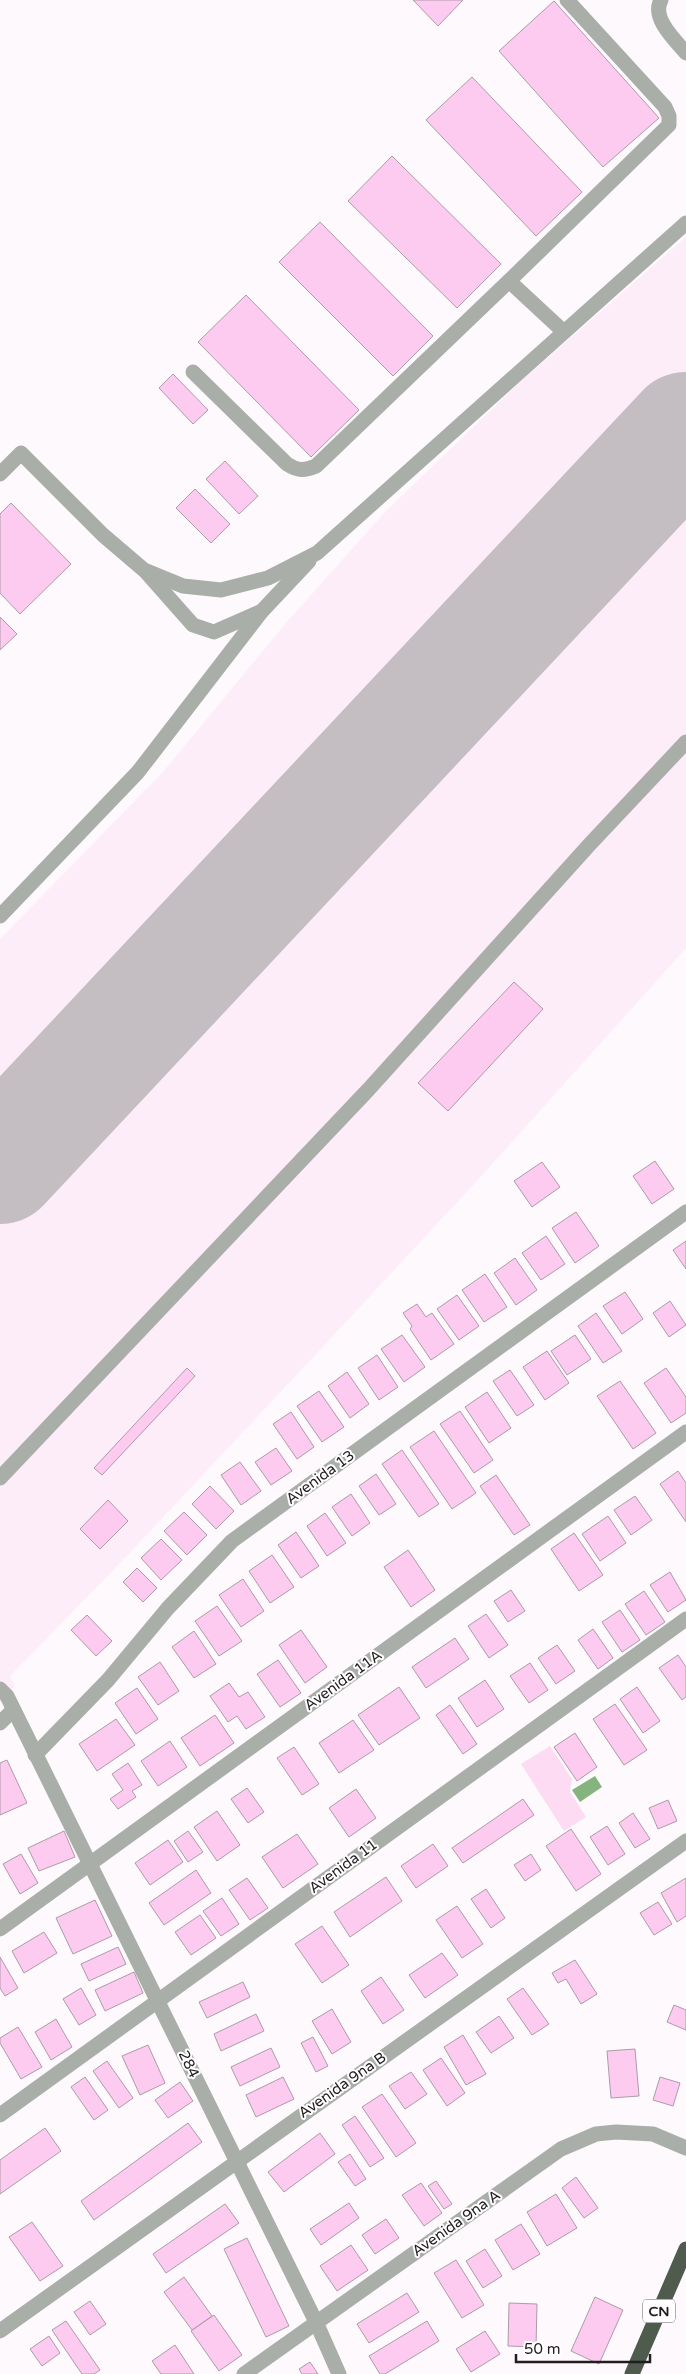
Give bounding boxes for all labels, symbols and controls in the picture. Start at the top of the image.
street label: Avenida 13 [282,1446,358,1508]
street label: Avenida 11A [301,1646,385,1714]
street label: Avenida 11 [305,1835,381,1897]
street label: 284 [175,2047,203,2081]
street label: Avenida 9na B [295,2048,389,2122]
street label: Avenida 9na A [408,2186,504,2260]
road number: CN [643,2300,675,2322]
scale bar [516,2332,650,2364]
text: 50 m [524,2340,561,2358]

